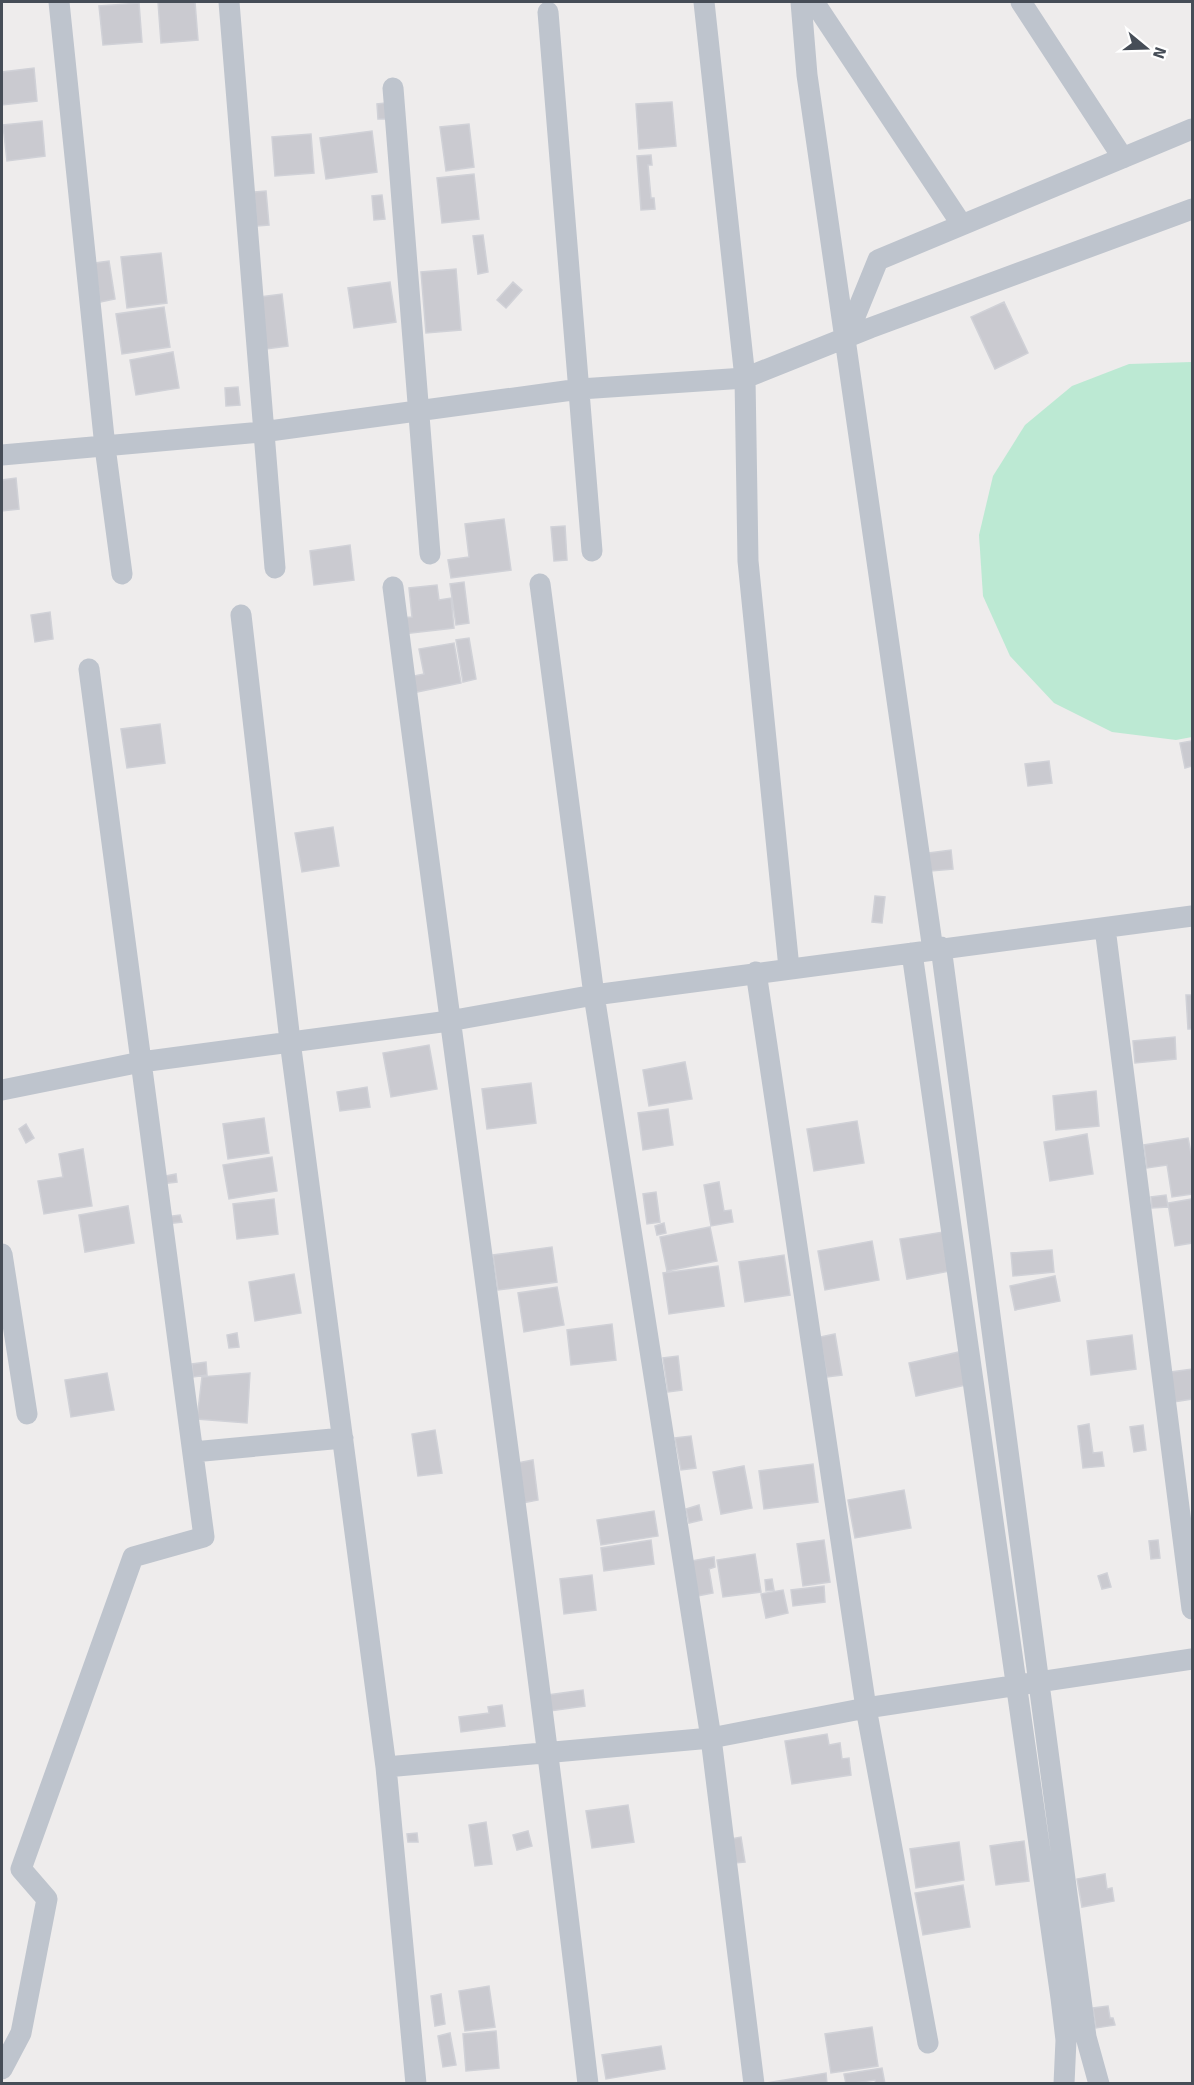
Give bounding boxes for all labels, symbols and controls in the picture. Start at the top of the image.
north arrow [1116,18,1176,78]
text: N [1148,44,1171,61]

